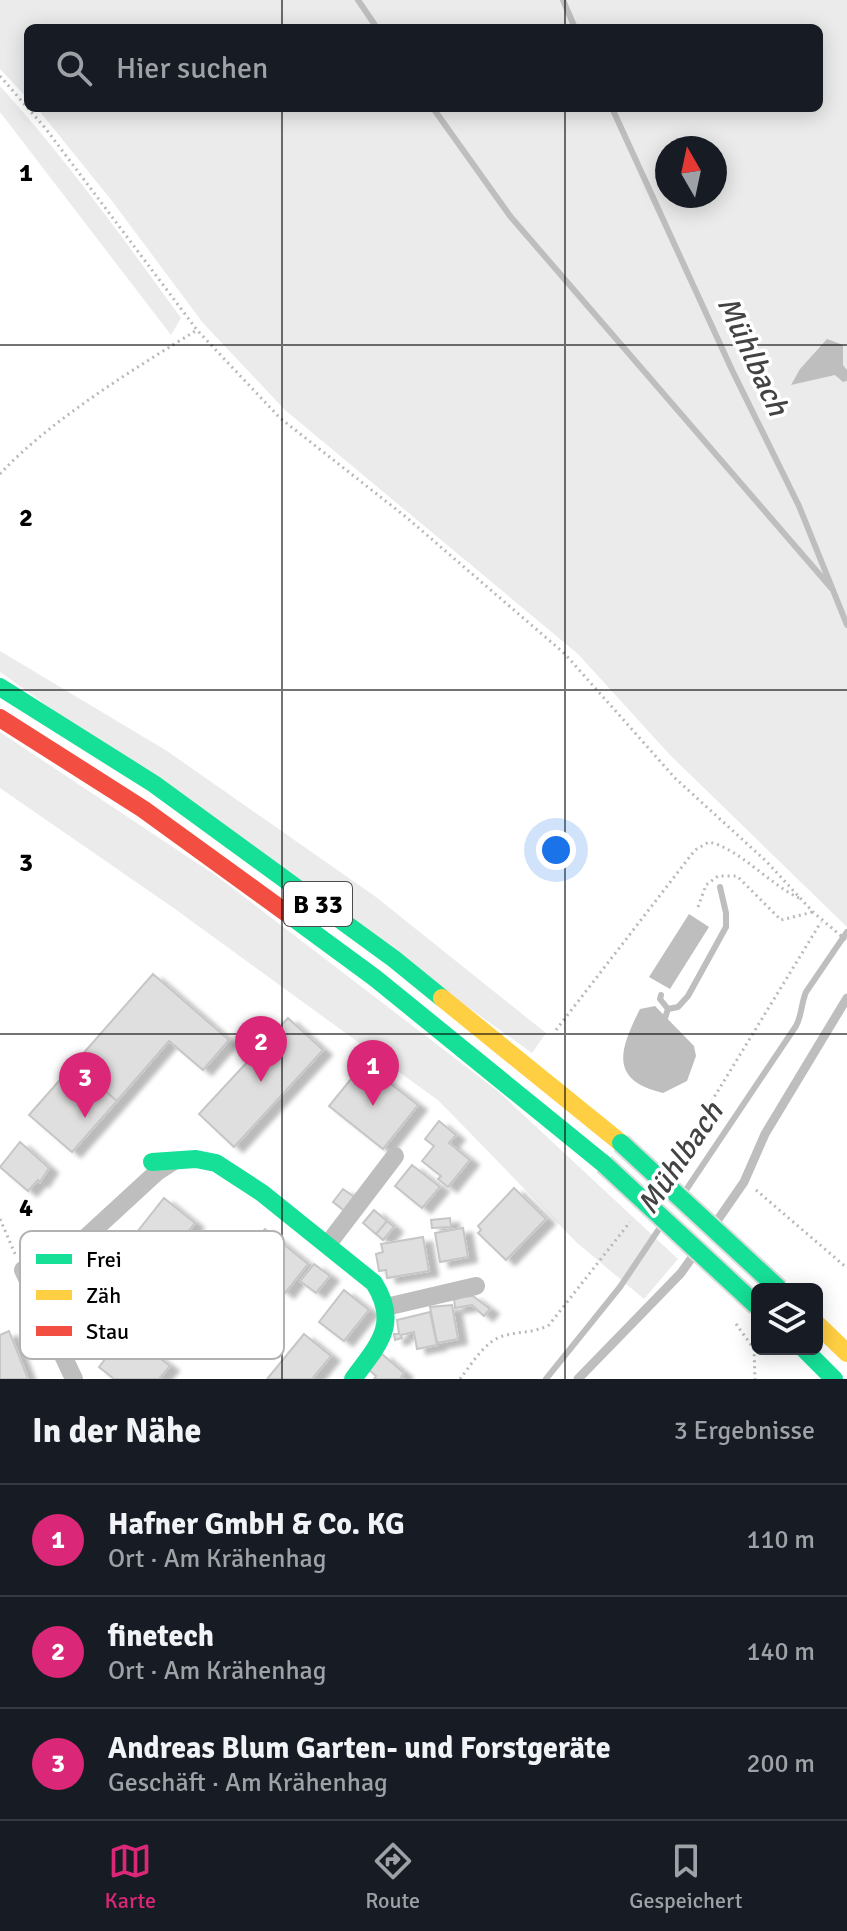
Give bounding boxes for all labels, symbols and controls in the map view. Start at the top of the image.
search box [24,24,823,112]
icon: search [52,46,96,90]
text: Hier suchen [116,50,268,87]
north arrow [655,136,727,208]
text: 1 [19,157,33,189]
water label: Mühlbach [709,291,796,422]
text: 2 [19,502,33,534]
your location [536,830,576,870]
text: 3 [19,847,33,879]
road number: B 33 [284,882,352,926]
pin: 2 [235,1016,287,1082]
pin: 1 [347,1040,399,1106]
pin: 3 [59,1052,111,1118]
water label: Mühlbach [630,1095,732,1221]
text: 4 [19,1192,33,1224]
legend [20,1231,284,1359]
text: Frei [86,1246,122,1273]
text: Zäh [86,1282,121,1309]
map controls [751,1283,823,1355]
button: layers [751,1283,823,1355]
text: Stau [86,1318,129,1345]
text: In der Nähe [32,1410,201,1452]
text: 3 Ergebnisse [674,1415,815,1447]
text: Hafner GmbH & Co. KG [108,1506,405,1543]
text: 1 [51,1524,65,1556]
text: 110 m [746,1524,815,1556]
text: Ort · Am Krähenhag [108,1543,326,1575]
text: finetech [108,1618,214,1655]
text: 2 [51,1636,65,1668]
text: 140 m [746,1636,815,1668]
text: Ort · Am Krähenhag [108,1655,326,1687]
text: Andreas Blum Garten- und Forstgeräte [108,1730,611,1767]
text: 3 [51,1748,65,1780]
text: 200 m [746,1748,815,1780]
text: Geschäft · Am Krähenhag [108,1767,388,1799]
tab: Karte [105,1839,156,1914]
tab: Route [365,1839,420,1914]
tab: Gespeichert [629,1839,742,1914]

